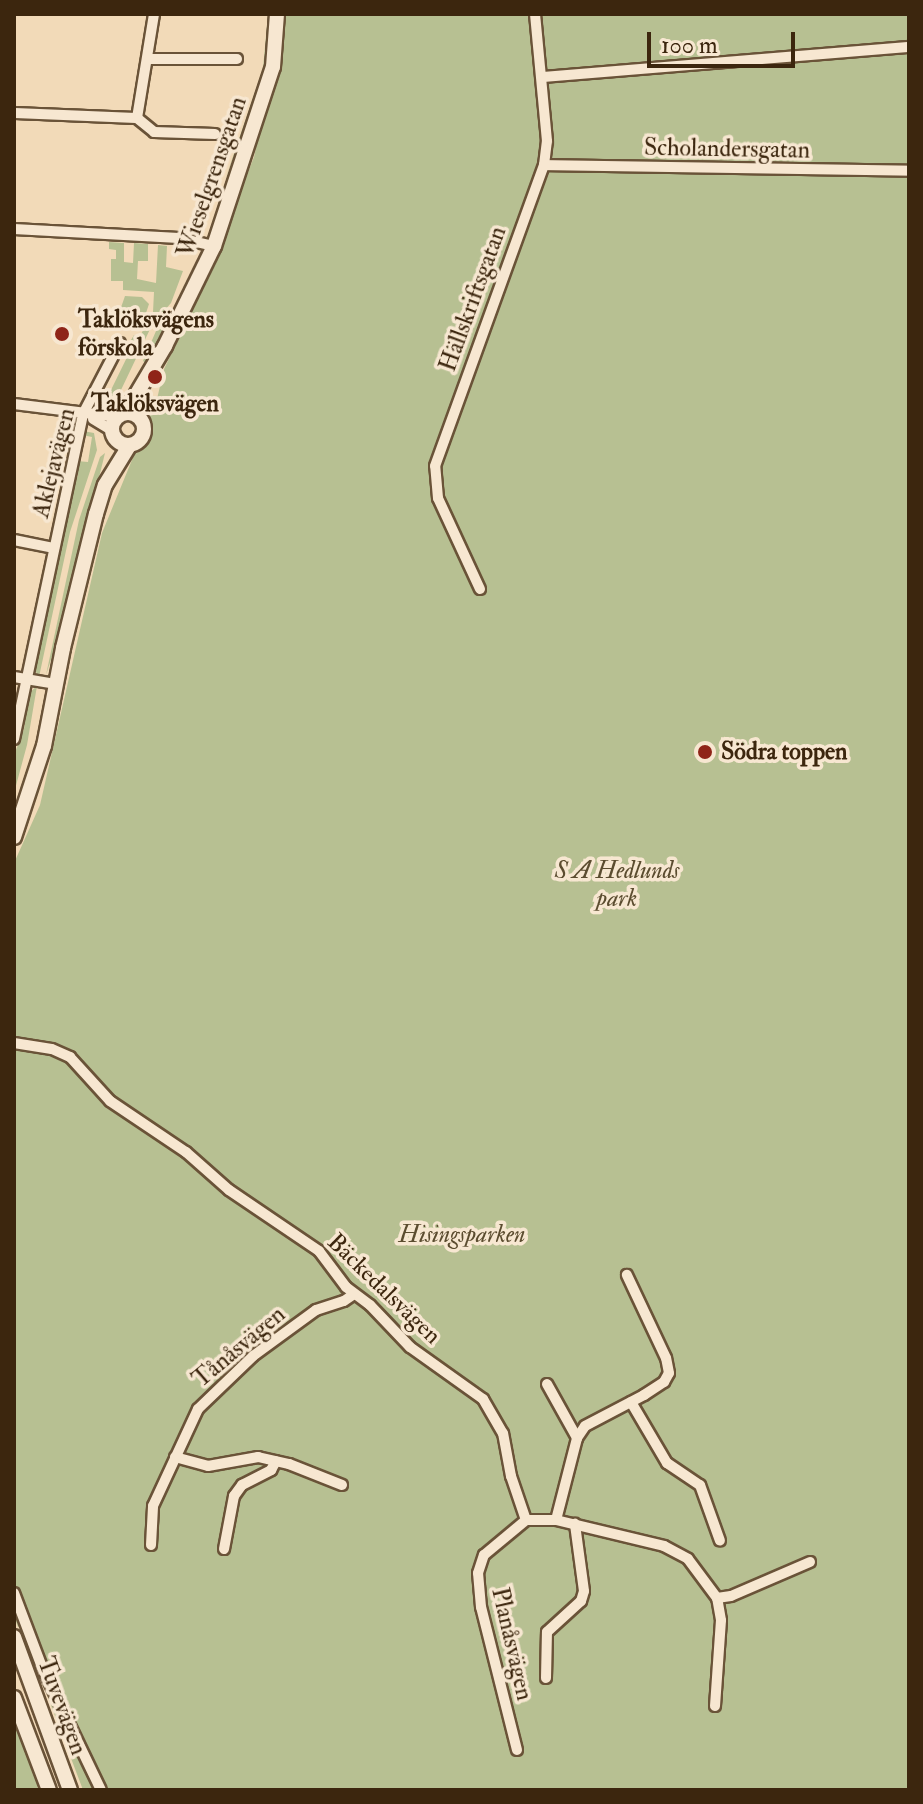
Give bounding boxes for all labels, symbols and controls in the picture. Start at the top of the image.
scale bar [651,16,799,66]
text: 100 m [661,30,718,61]
street label: Wieselgrensgatan [171,93,253,261]
street label: Scholandersgatan [644,133,810,165]
street label: Hällskriftsgatan [433,222,513,376]
place label: Taklöksvägens förskola [78,306,214,362]
marker: Taklöksvägens förskola [53,325,71,343]
marker: Taklöksvägen [146,368,164,386]
place label: Taklöksvägen [91,390,219,418]
street label: Aklejavägen [26,405,82,521]
place label: Södra toppen [721,738,847,766]
marker: Södra toppen [696,743,714,761]
park label: S A Hedlunds park [555,857,679,913]
park label: Hisingsparken [399,1221,525,1249]
street label: Bäckedalsvägen [321,1228,447,1350]
street label: Tånåsvägen [187,1300,291,1394]
street label: Planåsvägen [485,1585,539,1703]
street label: Tuvevägen [31,1653,93,1759]

